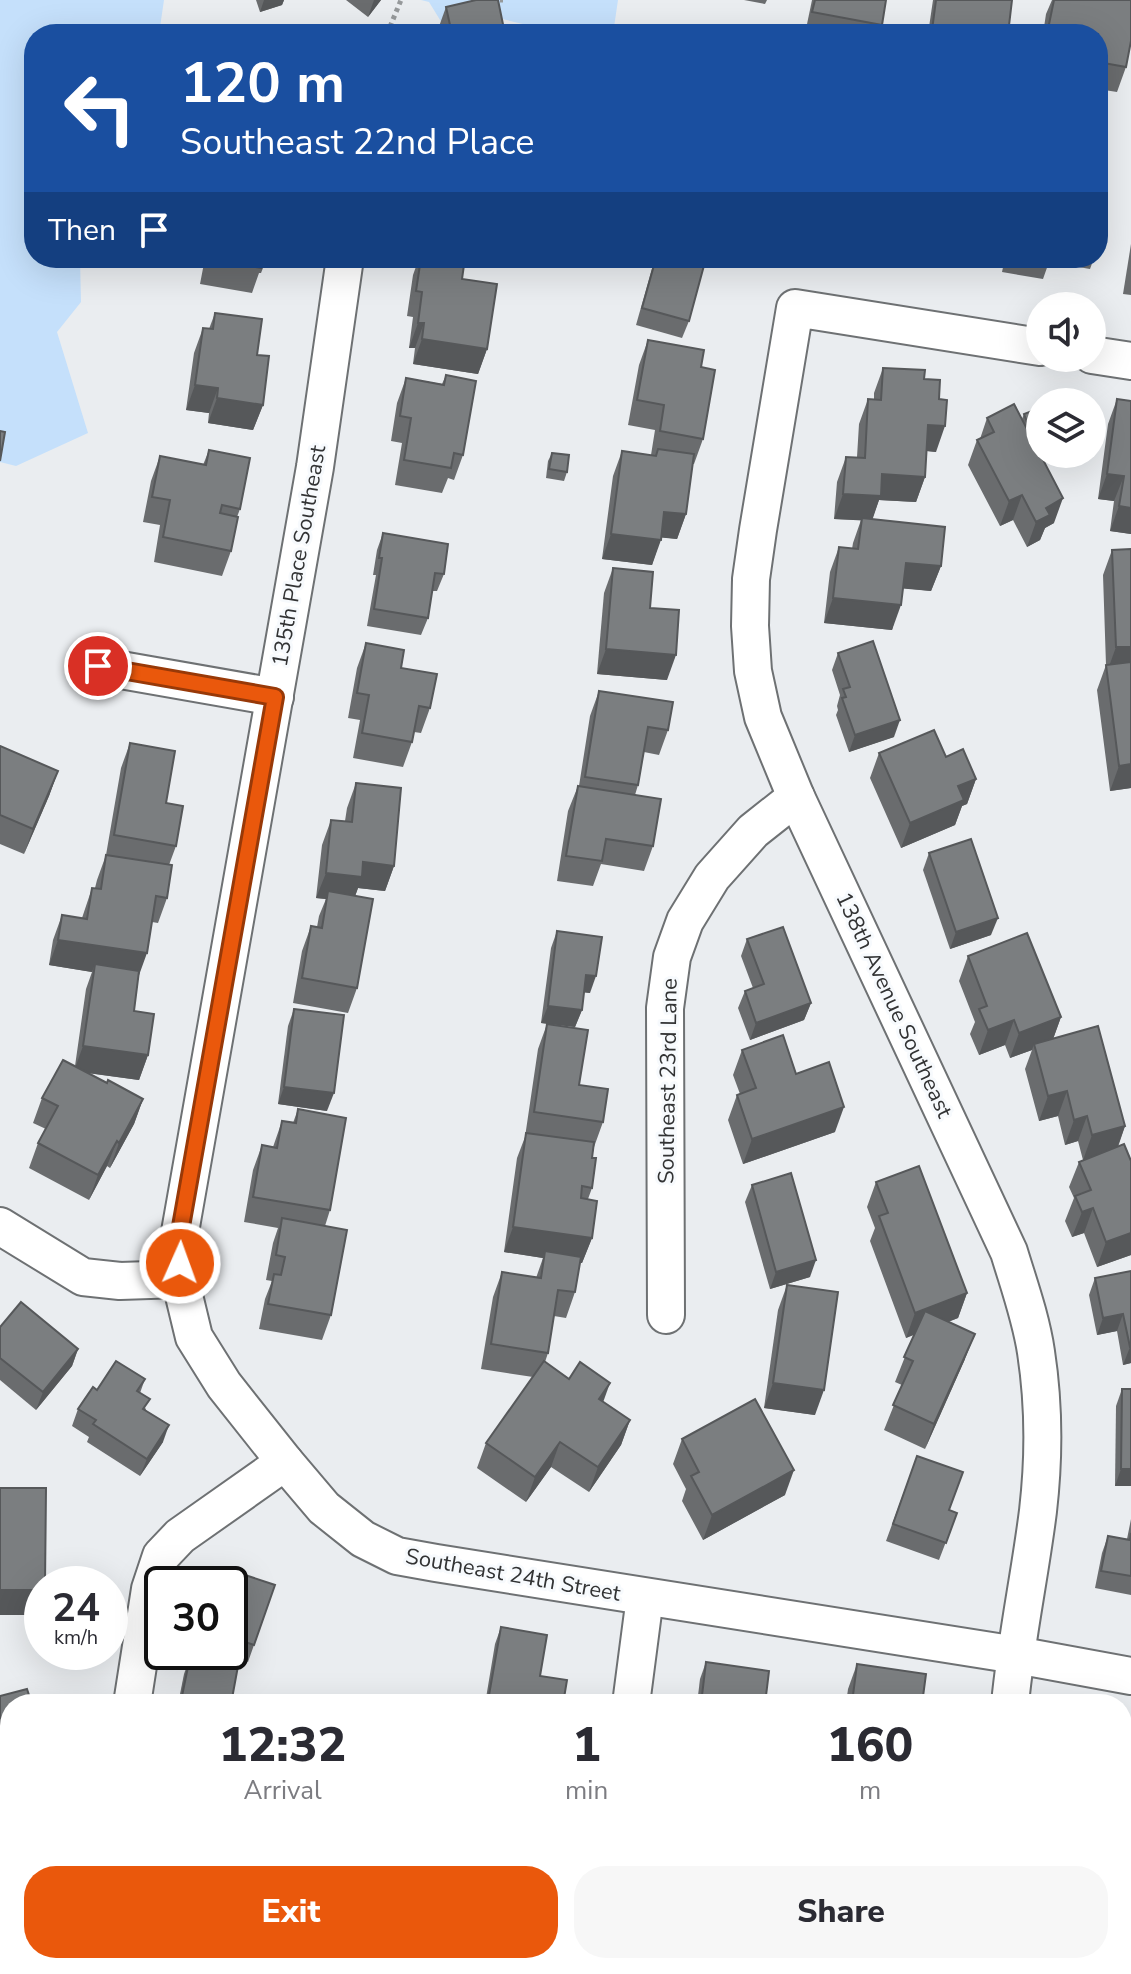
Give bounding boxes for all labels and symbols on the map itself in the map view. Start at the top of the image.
street label: 135th Place Southeast [265,442,333,669]
pin [64,632,132,700]
street label: 138th Avenue Southeast [828,887,960,1123]
street label: Southeast 23rd Lane [651,978,685,1184]
position arrow [138,1221,222,1305]
street label: Southeast 24th Street [403,1541,623,1609]
speed limit sign: 30 [144,1566,248,1670]

